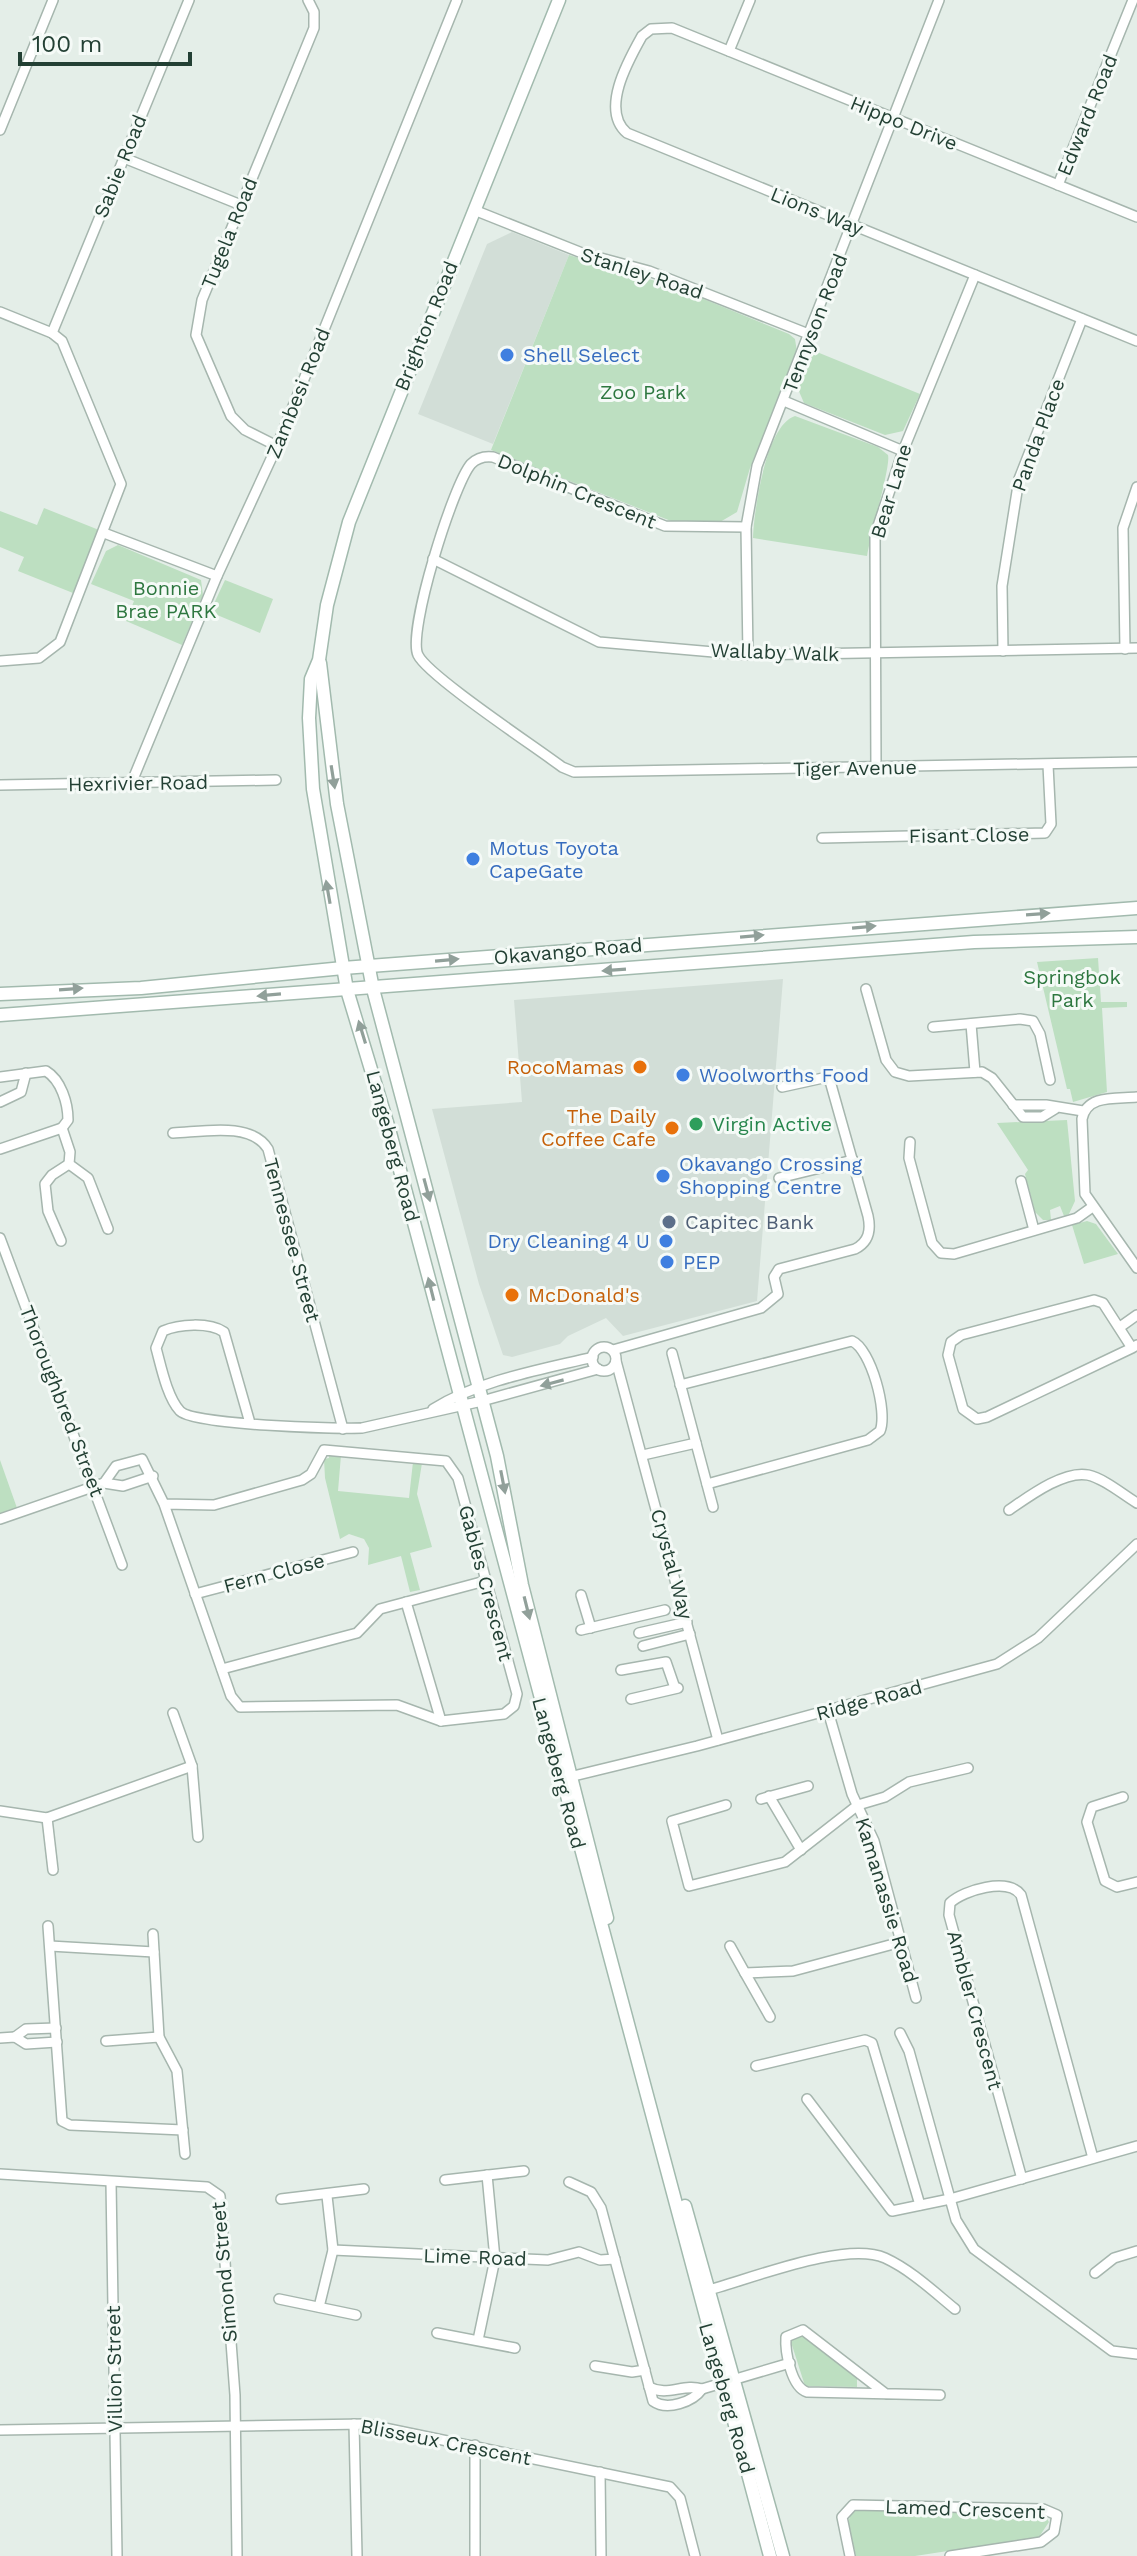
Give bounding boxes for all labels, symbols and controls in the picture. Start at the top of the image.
scale bar [20,16,190,66]
text: 100 m [32,30,102,58]
street label: Edward Road [1052,51,1122,179]
street label: Hippo Drive [847,91,961,155]
street label: Sabie Road [88,111,152,221]
street label: Tugela Road [196,174,262,292]
street label: Lions Way [767,182,868,241]
street label: Stanley Road [578,242,706,304]
street label: Tennyson Road [778,250,852,396]
street label: Brighton Road [389,258,463,394]
street label: Zambesi Road [261,324,335,462]
place label: Shell Select [523,343,640,367]
marker: Shell Select [498,346,516,364]
street label: Panda Place [1006,375,1070,495]
park label: Zoo Park [600,380,686,404]
street label: Bear Lane [865,441,917,541]
street label: Dolphin Crescent [494,448,660,534]
park label: Bonnie Brae PARK [115,576,217,623]
street label: Wallaby Walk [710,638,840,666]
street label: Tiger Avenue [793,755,917,781]
one-way arrow [328,765,340,790]
street label: Hexrivier Road [68,770,208,796]
street label: Fisant Close [908,822,1030,848]
place label: Motus Toyota CapeGate [489,836,619,883]
marker: Motus Toyota CapeGate [464,850,482,868]
one-way arrow [322,879,334,904]
one-way arrow [1026,907,1051,920]
one-way arrow [852,920,877,933]
one-way arrow [740,929,765,942]
street label: Okavango Road [493,933,643,969]
one-way arrow [435,954,460,967]
one-way arrow [601,964,626,977]
park label: Springbok Park [1023,965,1121,1012]
one-way arrow [59,983,84,996]
one-way arrow [257,989,282,1002]
one-way arrow [355,1019,368,1043]
place label: RocoMamas [507,1055,624,1079]
marker: RocoMamas [631,1058,649,1076]
place label: Woolworths Food [699,1063,869,1087]
marker: Woolworths Food [674,1066,692,1084]
street label: Langeberg Road [361,1068,425,1224]
place label: The Daily Coffee Cafe [541,1104,657,1151]
place label: Virgin Active [712,1112,832,1136]
marker: Virgin Active [687,1115,705,1133]
marker: The Daily Coffee Cafe [663,1119,681,1137]
place label: Okavango Crossing Shopping Centre [679,1152,863,1199]
street label: Tennessee Street [259,1155,326,1325]
marker: Okavango Crossing Shopping Centre [654,1167,672,1185]
one-way arrow [422,1177,434,1202]
place label: Capitec Bank [685,1210,814,1234]
marker: Capitec Bank [660,1213,678,1231]
place label: Dry Cleaning 4 U [487,1229,650,1253]
marker: Dry Cleaning 4 U [657,1232,675,1250]
place label: PEP [683,1250,720,1274]
marker: PEP [658,1253,676,1271]
one-way arrow [424,1276,436,1301]
place label: McDonald's [528,1283,640,1307]
marker: McDonald's [503,1286,521,1304]
street label: Thoroughbred Street [14,1302,110,1501]
one-way arrow [539,1377,563,1390]
one-way arrow [497,1470,510,1495]
street label: Gables Crescent [454,1502,519,1664]
street label: Crystal Way [646,1506,698,1623]
street label: Fern Close [221,1548,327,1598]
one-way arrow [522,1595,534,1620]
street label: Ridge Road [813,1674,925,1726]
street label: Langeberg Road [527,1695,591,1851]
street label: Kamanassie Road [850,1814,924,1986]
street label: Ambler Crescent [942,1928,1008,2093]
street label: Simond Street [206,2200,242,2343]
street label: Lime Road [423,2243,527,2271]
street label: Villion Street [101,2305,127,2433]
street label: Langeberg Road [694,2320,760,2476]
street label: Blisseux Crescent [359,2414,534,2470]
street label: Lamed Crescent [885,2494,1046,2524]

